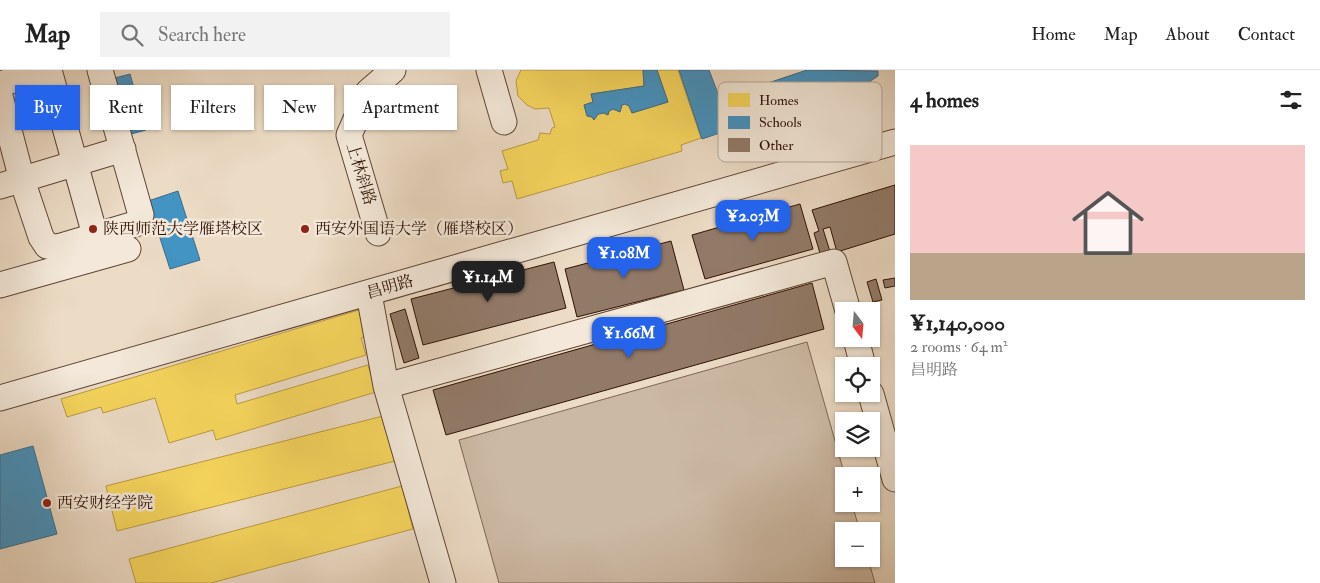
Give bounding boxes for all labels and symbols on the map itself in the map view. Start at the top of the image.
legend [718,82,882,162]
text: Homes [759,92,799,109]
text: Schools [759,114,802,131]
text: Other [759,137,794,154]
street label: 上林斜路 [342,140,380,208]
pin: ¥2.03M [712,200,794,242]
place label: 陕西师范大学雁塔校区 [103,219,263,239]
place label: 西安外国语大学（雁塔校区） [315,219,523,239]
marker: 陕西师范大学雁塔校区 [87,223,99,235]
marker: 西安外国语大学（雁塔校区） [299,223,311,235]
pin: ¥1.08M [583,236,665,279]
pin: ¥1.14M [447,260,529,303]
street label: 昌明路 [364,271,416,303]
north arrow [835,302,880,348]
pin: ¥1.66M [588,316,670,359]
place label: 西安财经学院 [57,493,153,513]
marker: 西安财经学院 [41,497,53,509]

